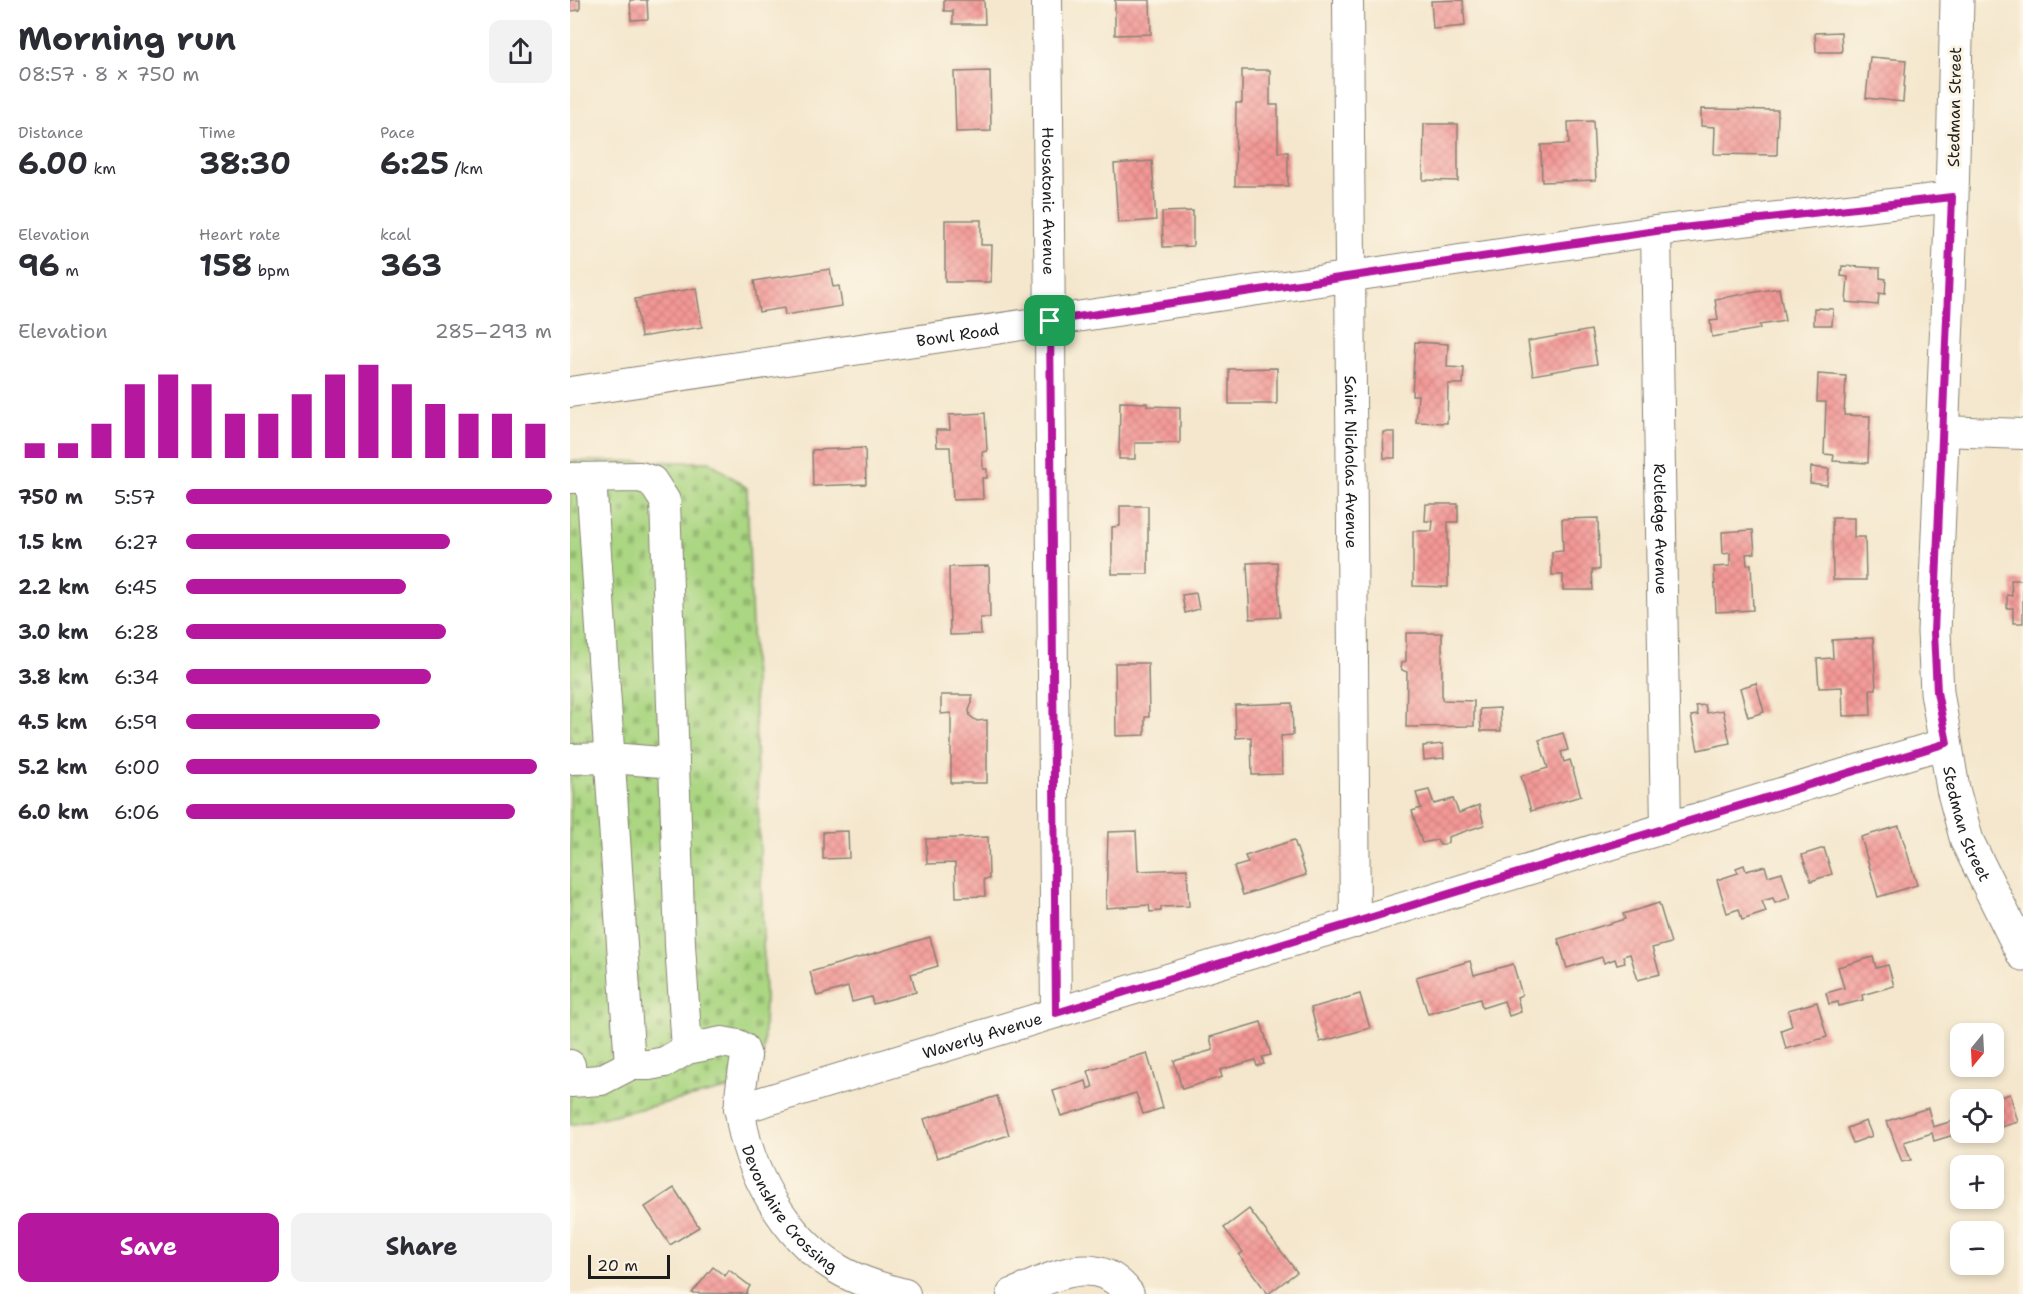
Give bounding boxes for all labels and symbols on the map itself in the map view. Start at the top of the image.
street label: Stedman Street [1943,47,1966,167]
street label: Housatonic Avenue [1037,127,1059,275]
pin [1024,295,1075,346]
street label: Bowl Road [915,319,1001,352]
street label: Saint Nicholas Avenue [1340,375,1362,549]
street label: Rutledge Avenue [1649,463,1672,595]
street label: Stedman Street [1938,765,1995,885]
street label: Waverly Avenue [920,1008,1045,1064]
north arrow [1950,1023,2004,1077]
street label: Devonshire Crossing [737,1143,842,1277]
scale bar [588,1252,670,1280]

